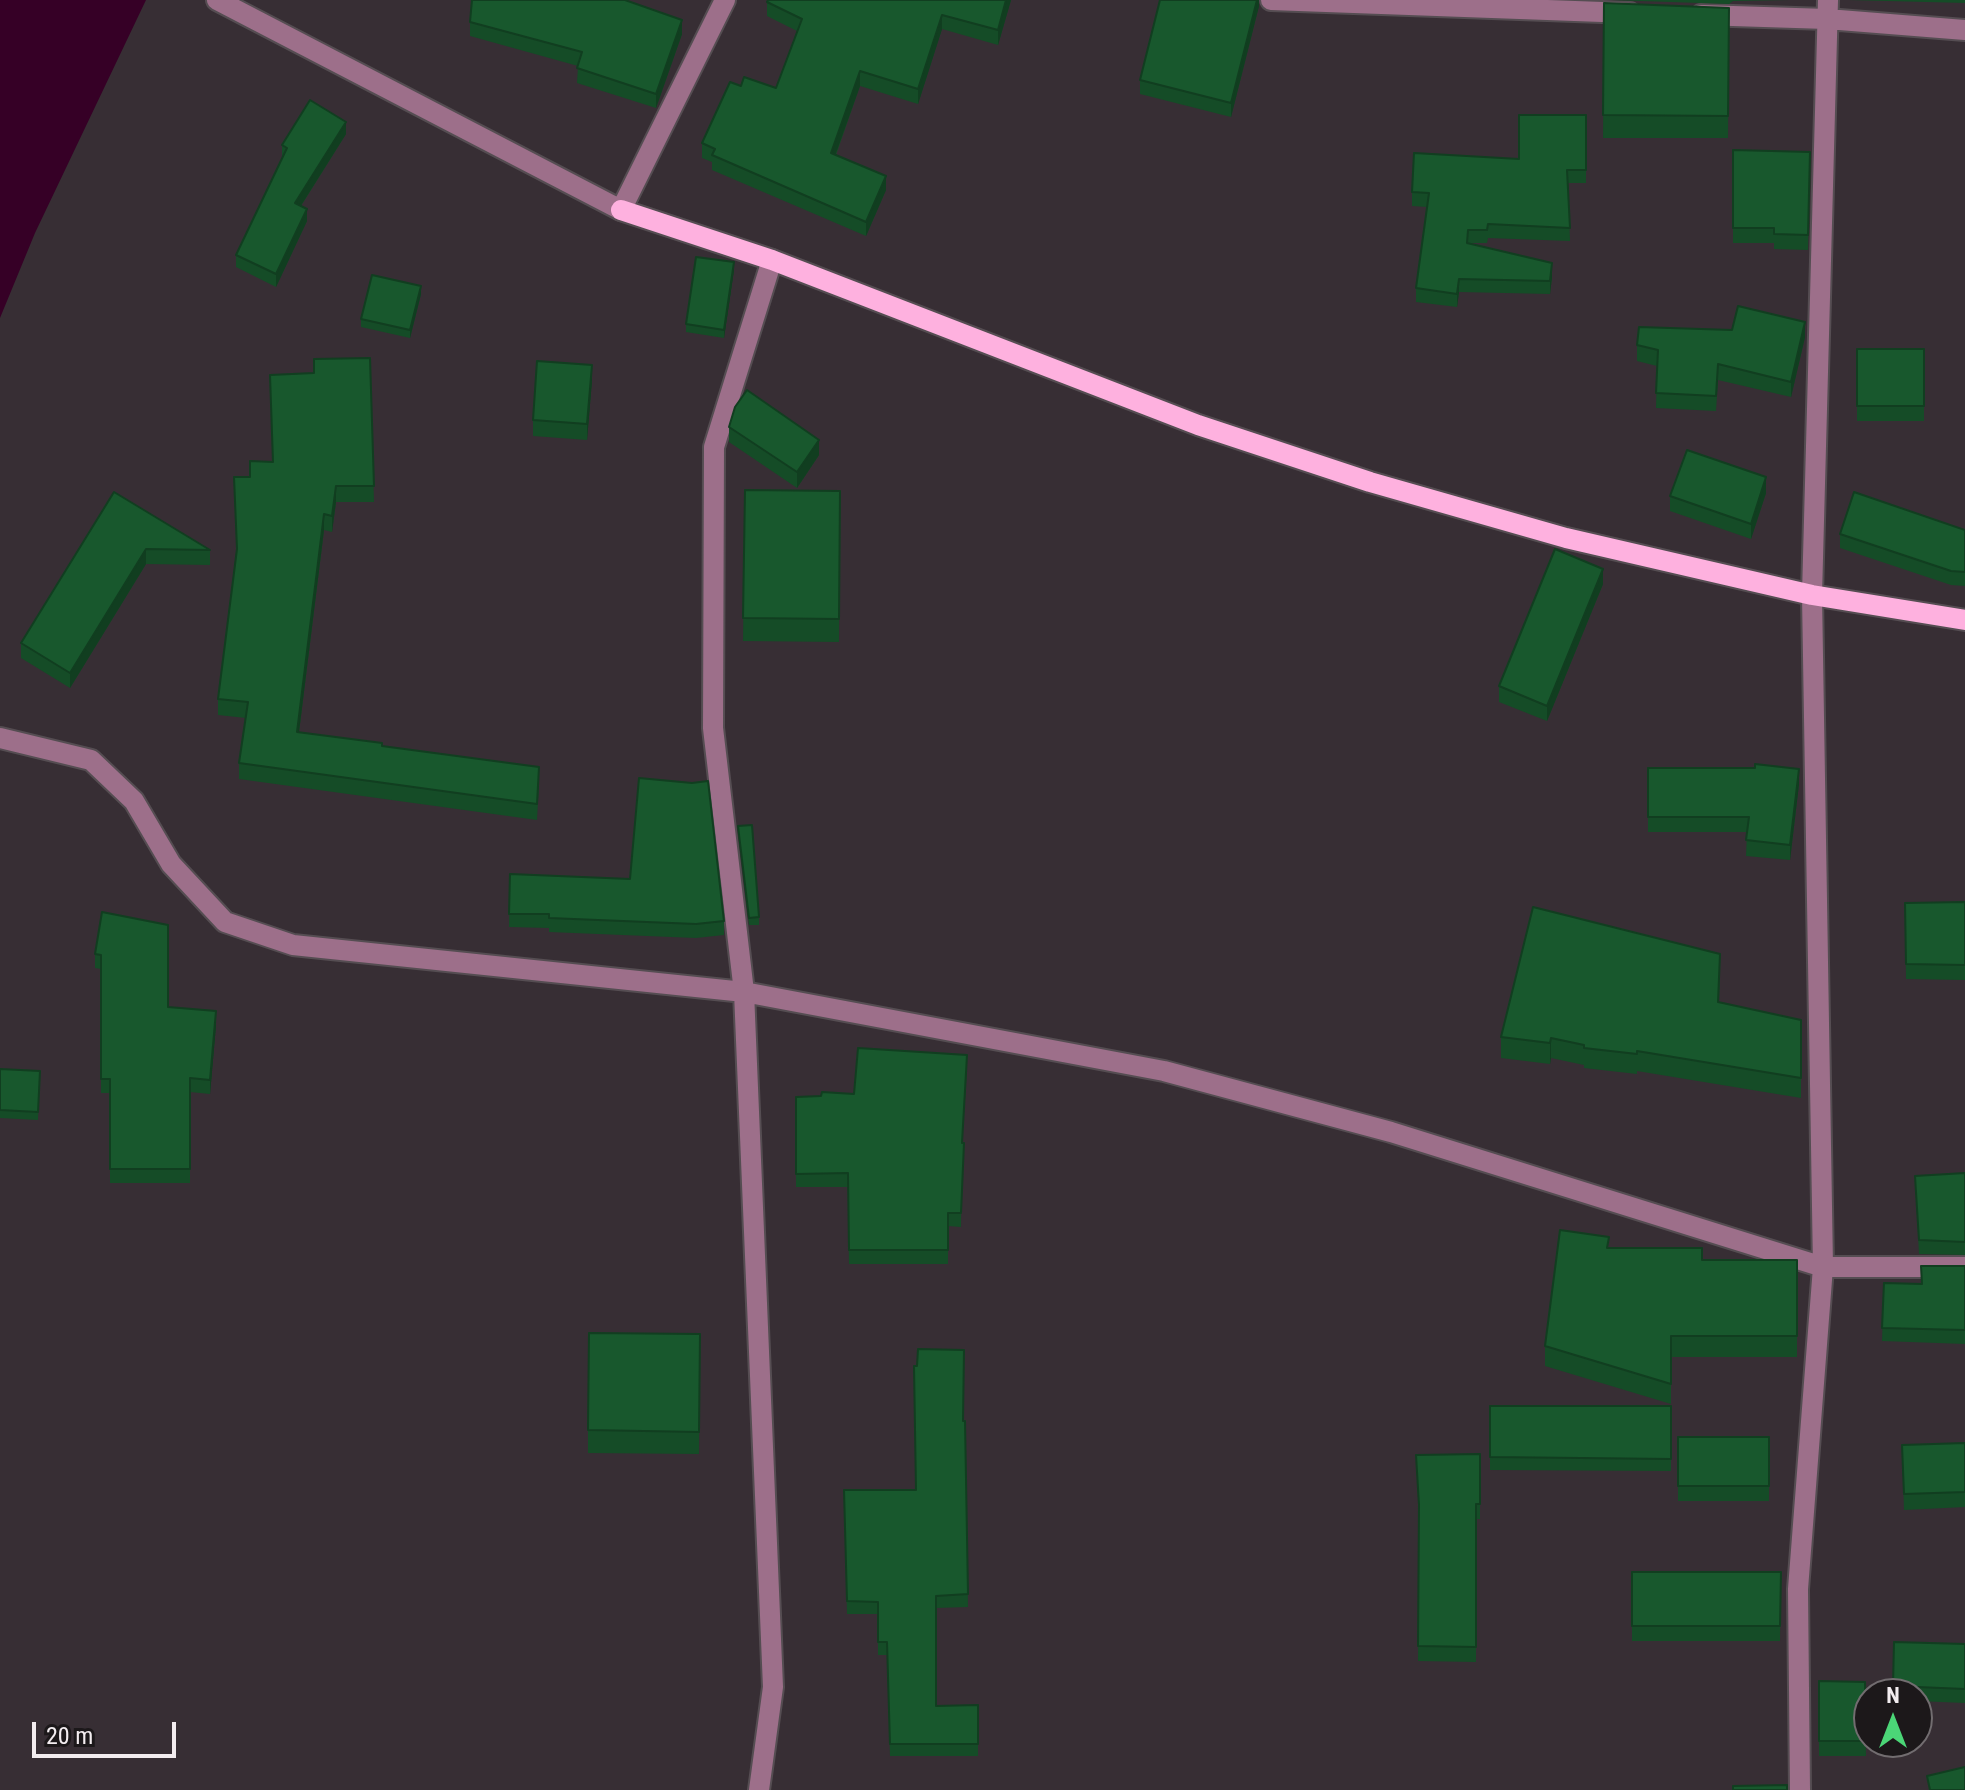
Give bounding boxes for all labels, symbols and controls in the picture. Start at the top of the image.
north arrow [1853,1678,1933,1758]
text: N [1886,1683,1900,1708]
scale bar [36,1706,180,1756]
text: 20 m [46,1722,93,1750]

